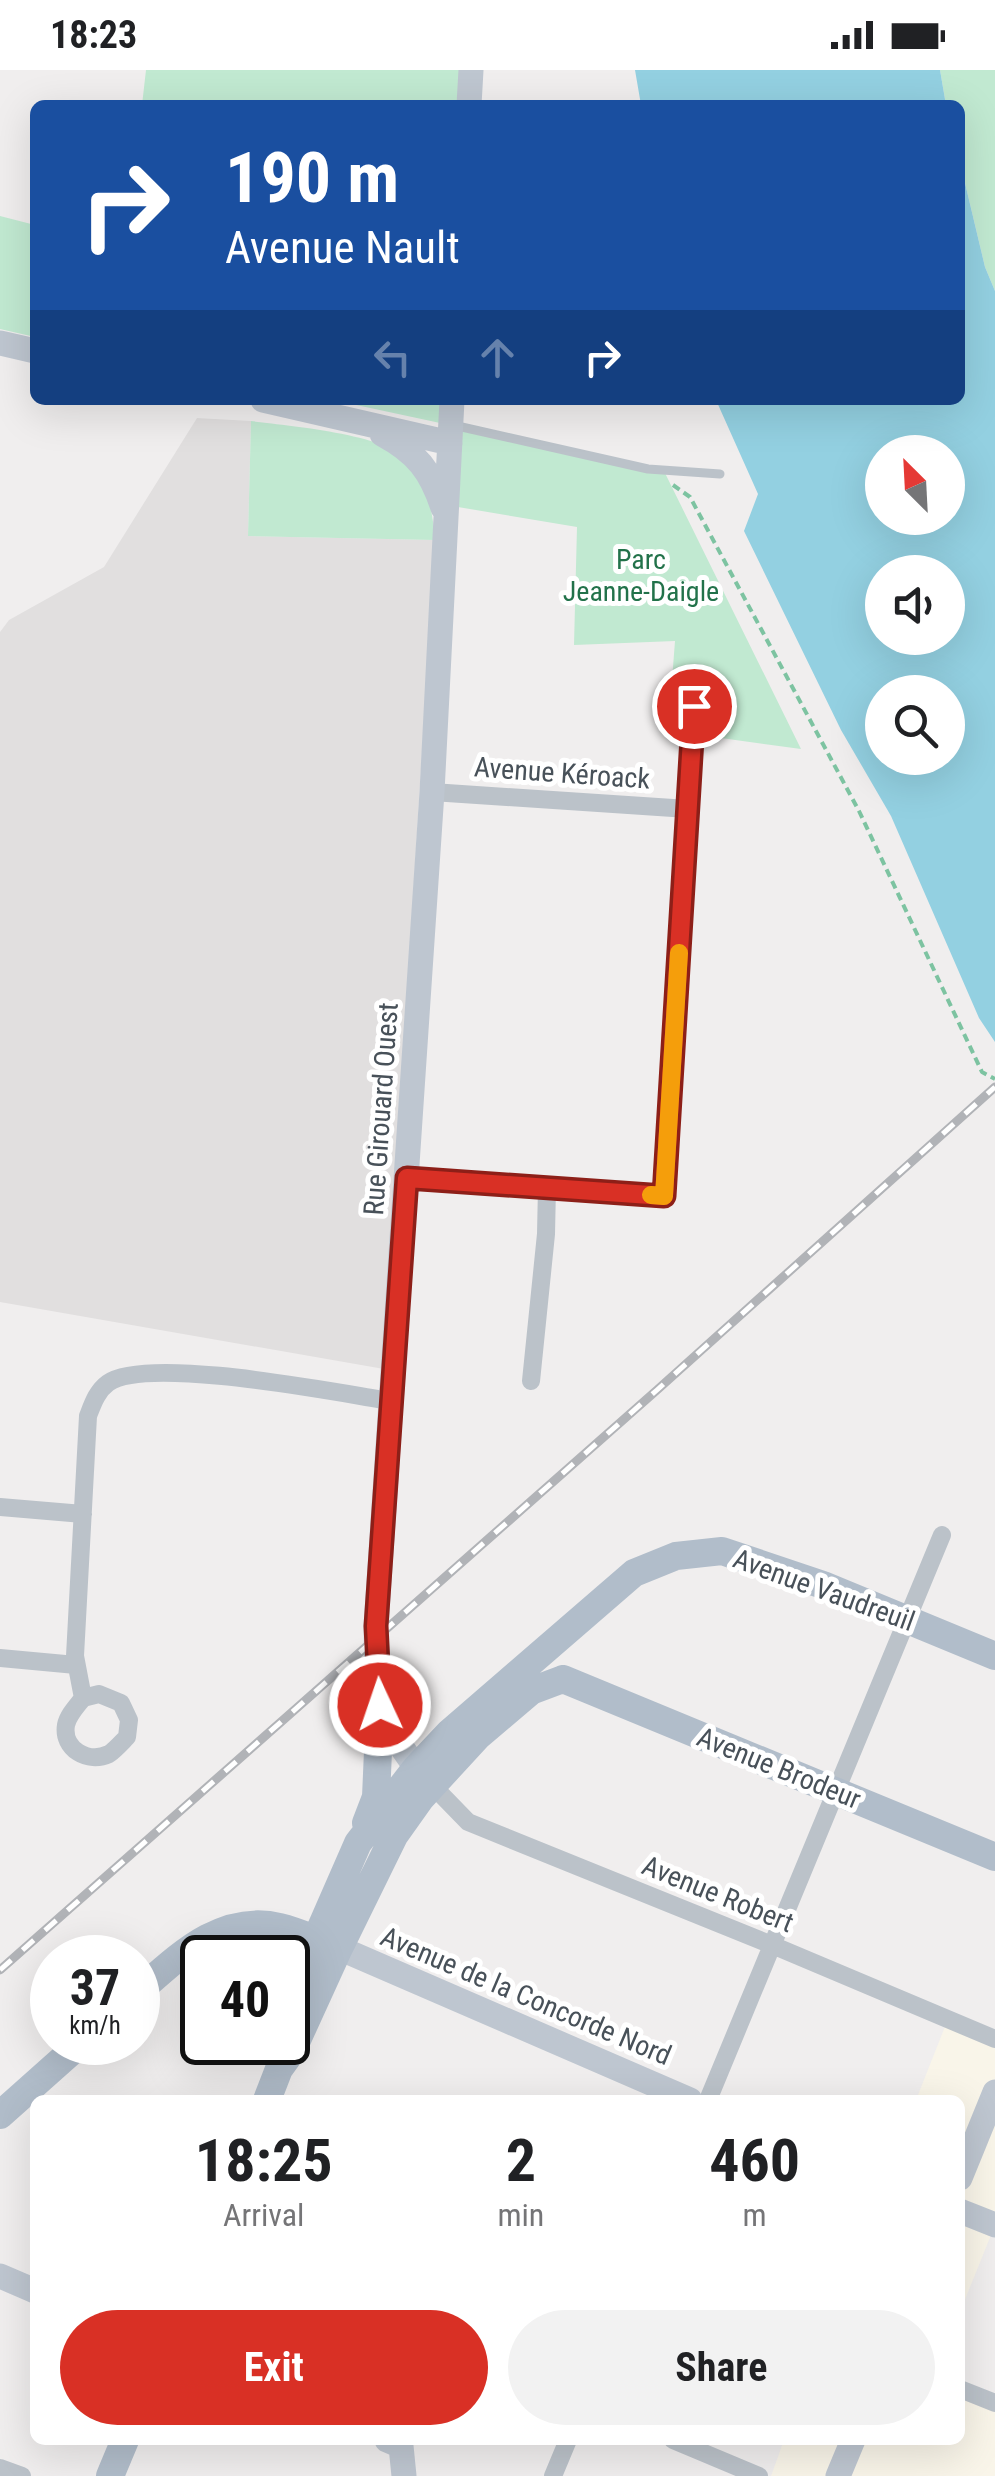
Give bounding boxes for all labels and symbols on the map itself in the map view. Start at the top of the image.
north arrow [865,435,965,535]
park label: Parc Jeanne-Daigle [563,543,719,608]
pin [652,664,737,749]
street label: Avenue Kéroack [473,750,651,796]
street label: Rue Girouard Ouest [357,1001,405,1217]
street label: Avenue Vaudreuil [729,1542,919,1638]
position arrow [328,1653,432,1757]
street label: Avenue Brodeur [692,1720,866,1816]
street label: Avenue Robert [637,1849,799,1939]
street label: Avenue de la Concorde Nord [376,1920,676,2072]
speed limit sign: 40 [180,1935,310,2065]

